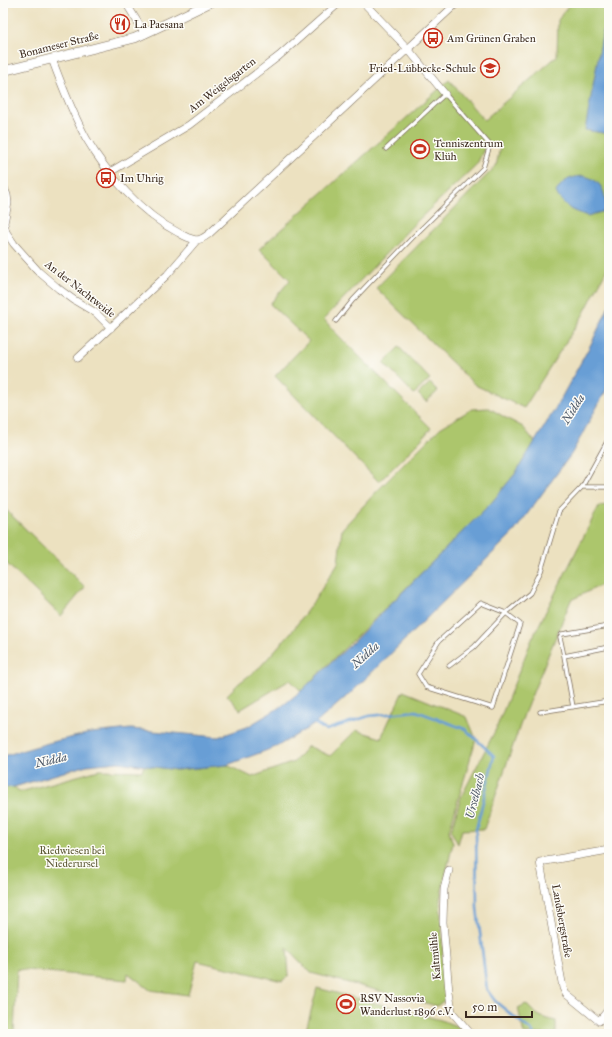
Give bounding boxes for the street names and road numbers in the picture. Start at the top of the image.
street label: Bonameser Straße [18,29,101,61]
street label: Am Weigelsgarten [185,55,258,116]
street label: An der Nachtweide [42,257,118,321]
street label: Landsbergstraße [549,883,575,959]
street label: Kaltmühle [426,931,444,980]

